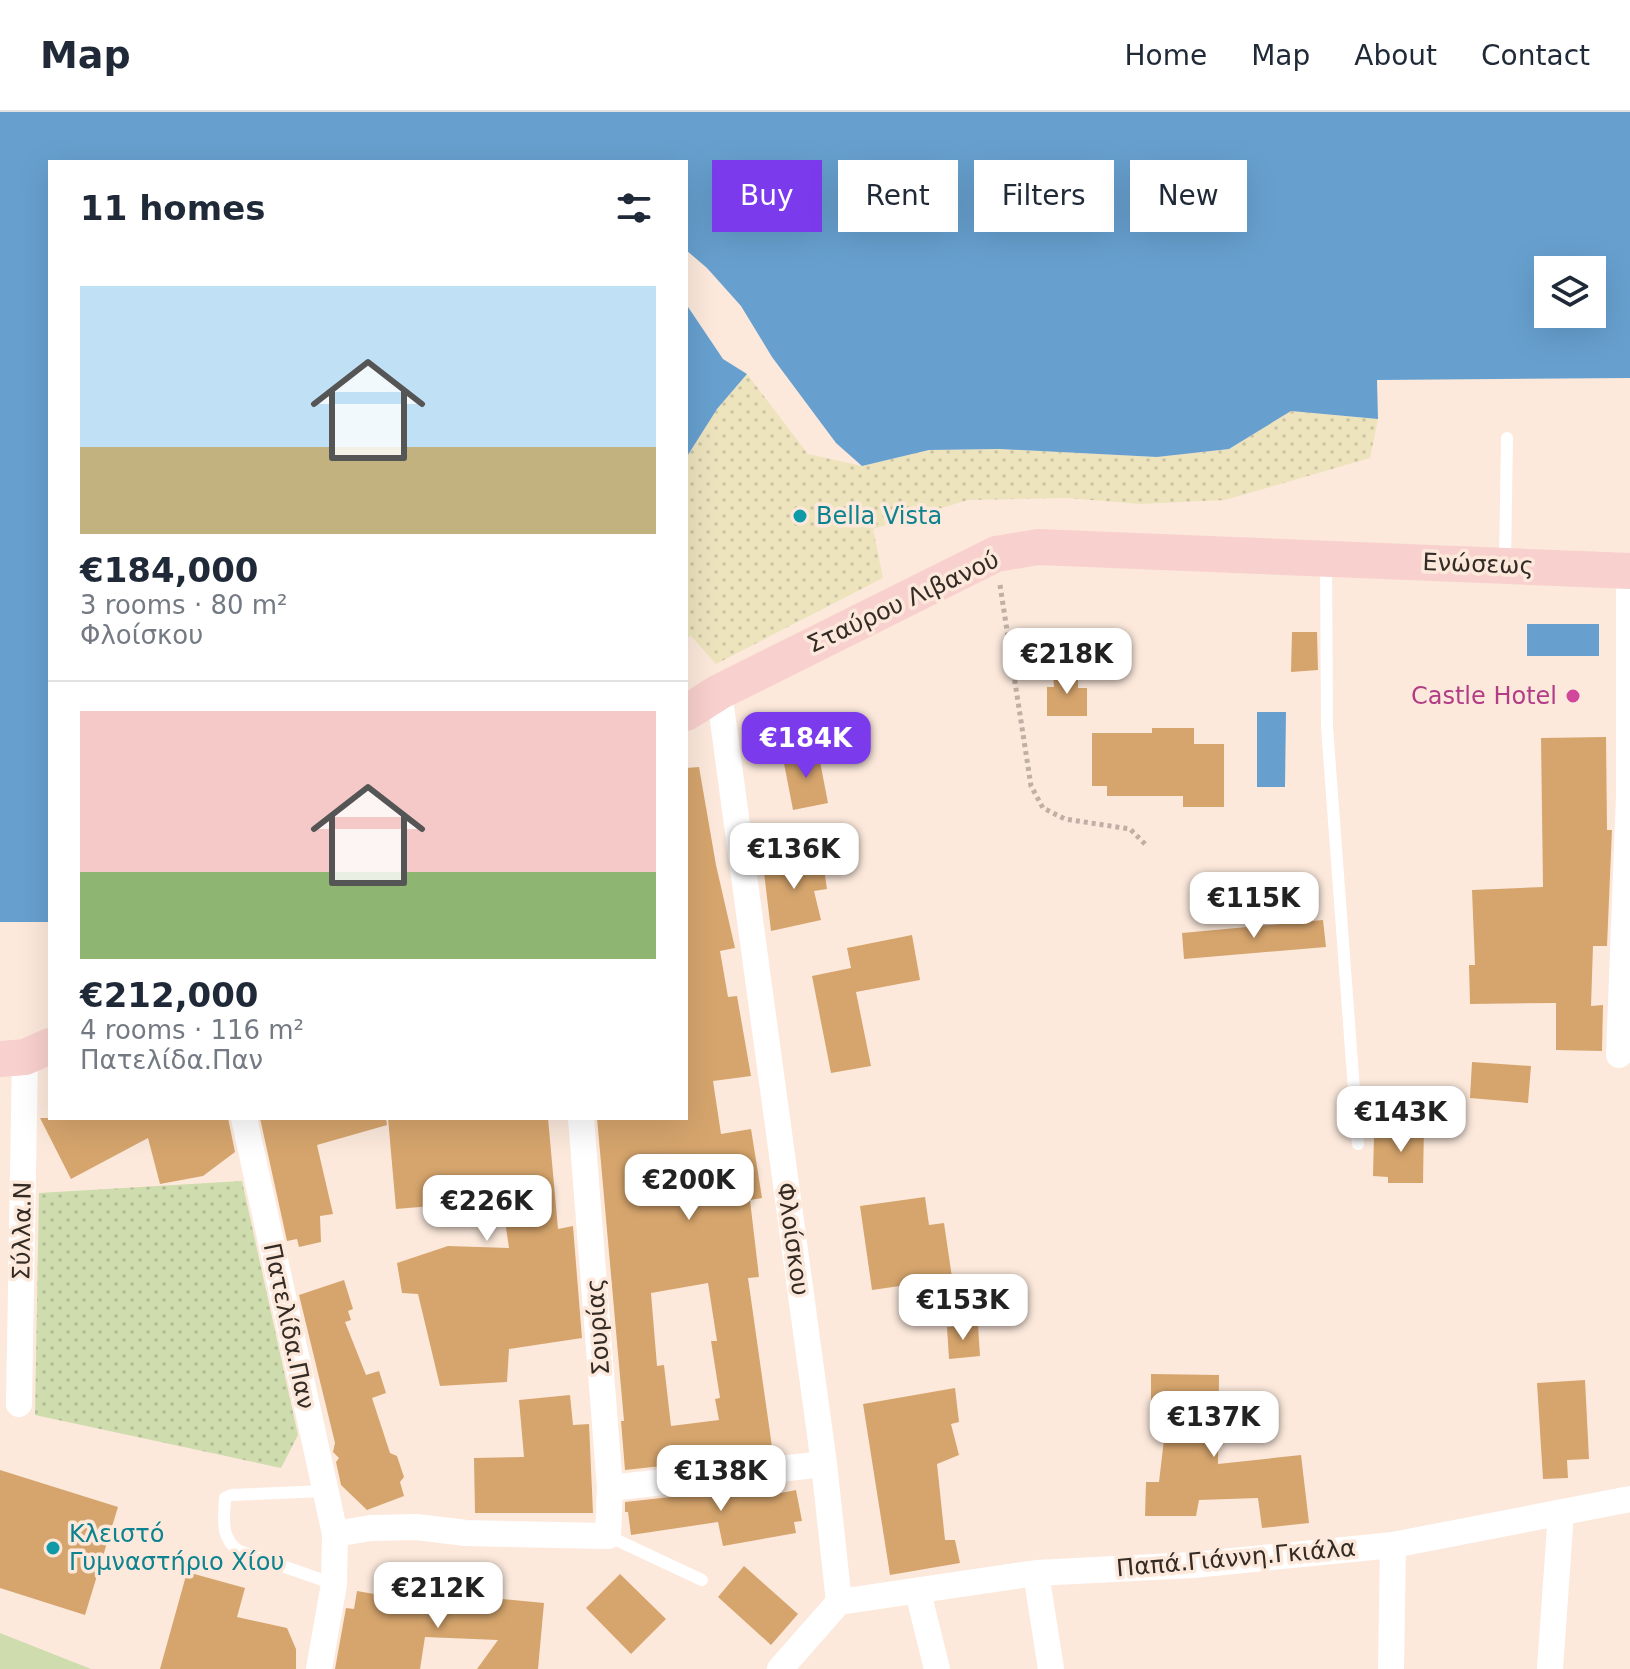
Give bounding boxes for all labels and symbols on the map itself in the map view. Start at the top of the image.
place label: Bella Vista [816,502,942,530]
marker: Bella Vista [791,507,809,525]
street label: Σταύρου Λιβανού [803,545,1003,659]
street label: Ενώσεως [1422,548,1534,580]
pin: €218K [1011,628,1123,696]
place label: Castle Hotel [1411,682,1557,710]
marker: Castle Hotel [1564,687,1582,705]
pin: €184K [750,712,862,780]
pin: €136K [738,823,850,891]
pin: €115K [1198,872,1310,940]
pin: €143K [1345,1086,1457,1154]
pin: €200K [633,1154,745,1222]
pin: €226K [431,1175,543,1243]
street label: Σύλλα.Ν [7,1181,37,1281]
street label: Φλοίσκου [771,1181,815,1297]
street label: Πατελίδα.Παν [258,1240,320,1412]
pin: €153K [907,1274,1019,1342]
street label: Σουρίας [581,1278,615,1376]
pin: €137K [1158,1391,1270,1459]
pin: €138K [665,1445,777,1513]
place label: Κλειστό Γυμναστήριο Χίου [69,1520,284,1576]
street label: Παπά.Γιάννη.Γκιάλα [1115,1534,1357,1582]
marker: Κλειστό Γυμναστήριο Χίου [44,1539,62,1557]
pin: €212K [382,1562,494,1630]

